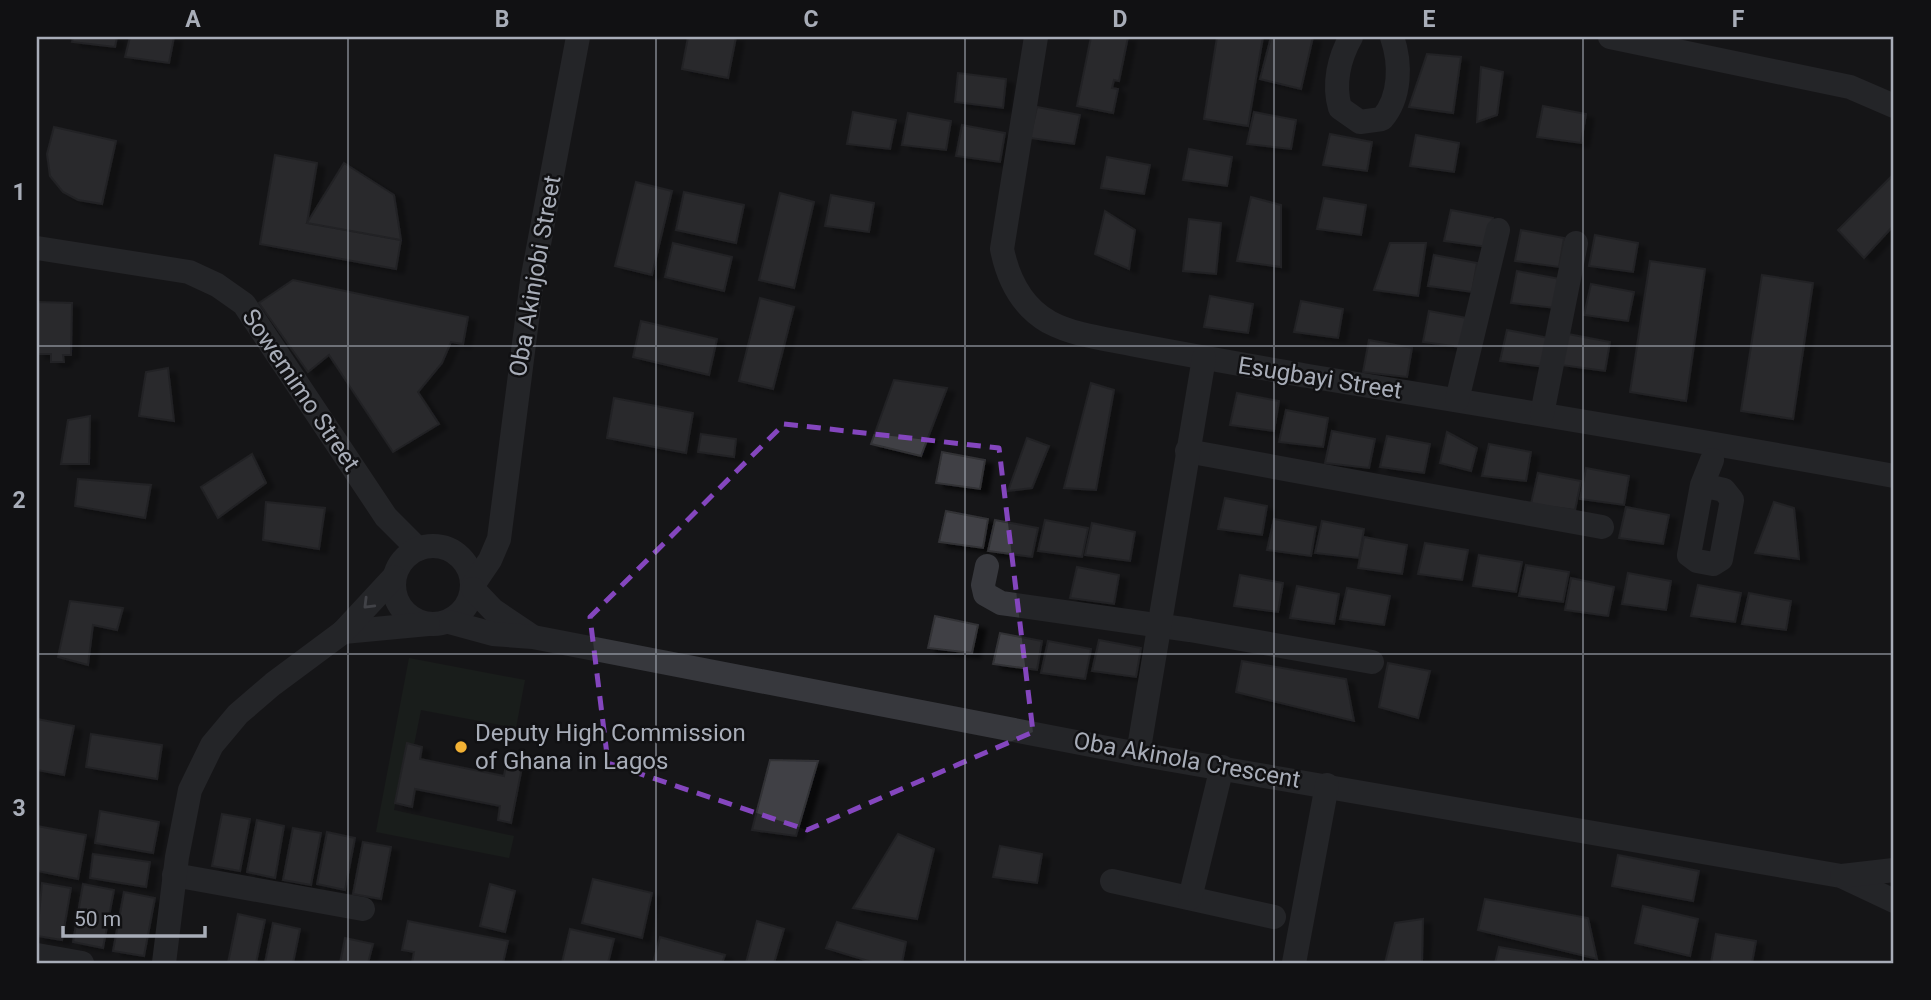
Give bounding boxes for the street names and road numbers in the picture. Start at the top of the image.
street label: Oba Akinjobi Street [504,173,567,379]
street label: Sowemimo Street [236,304,366,477]
street label: Esugbayi Street [1236,351,1404,405]
street label: Oba Akinola Crescent [1072,726,1303,794]

